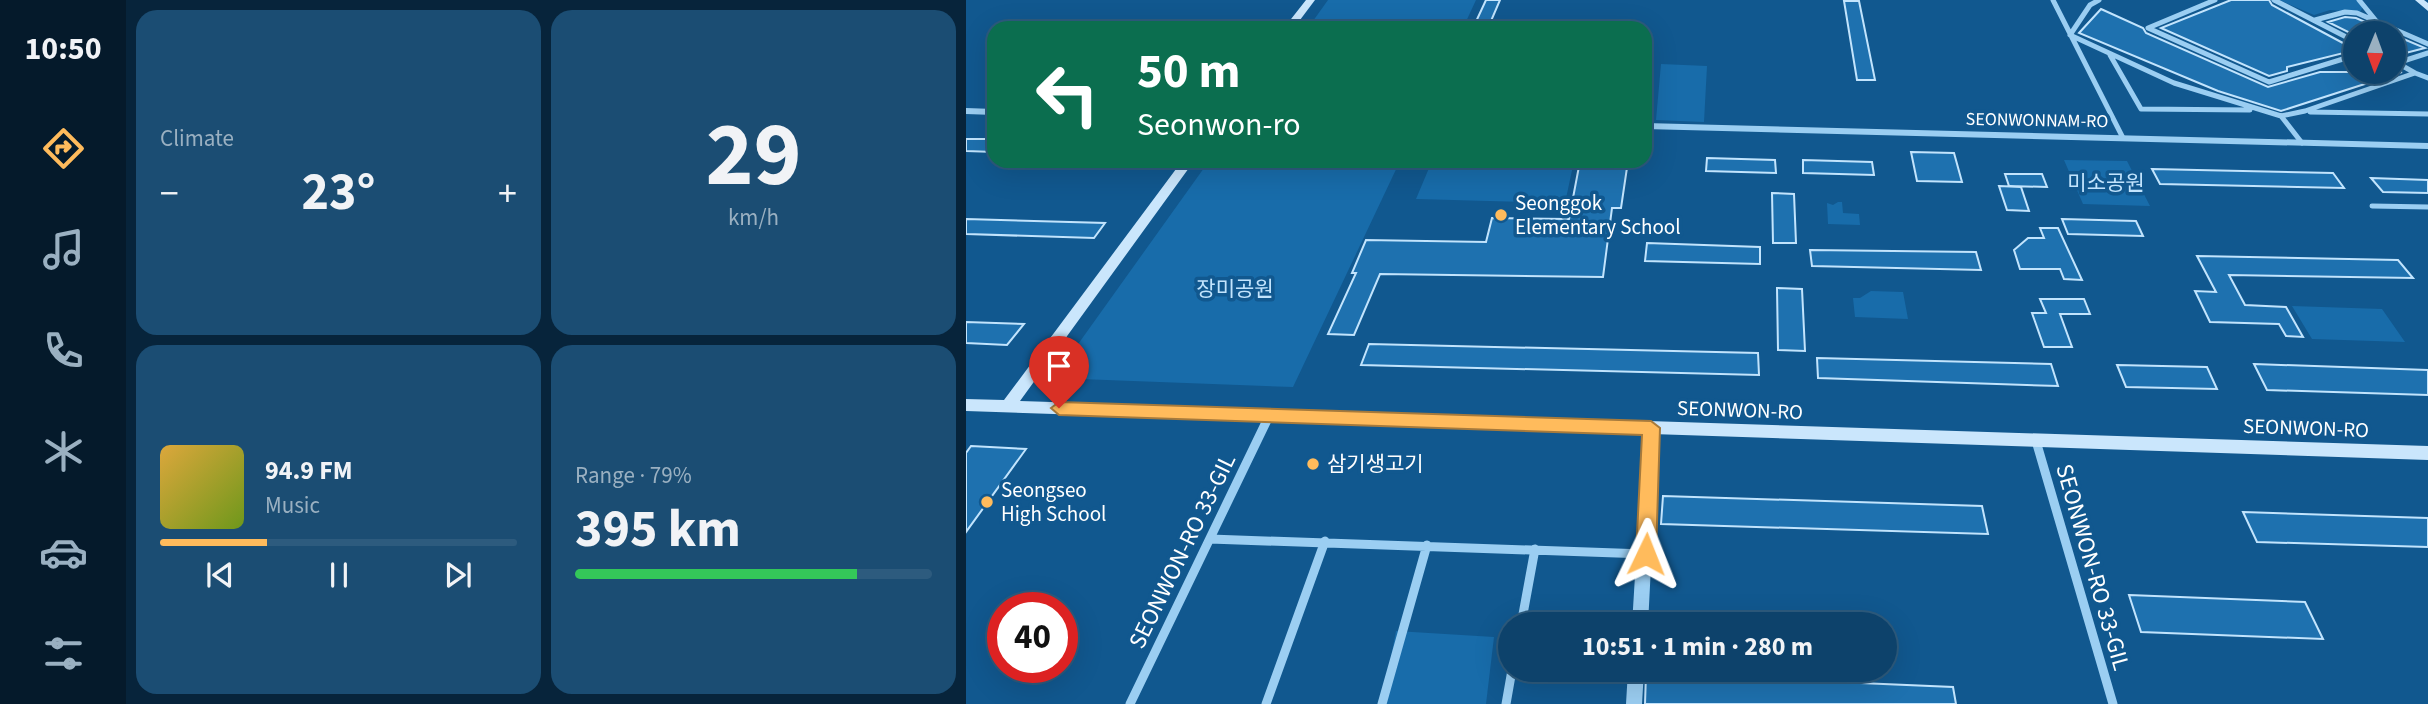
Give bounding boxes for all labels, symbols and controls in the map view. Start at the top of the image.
north arrow [2343,21,2406,84]
map controls [2343,21,2406,84]
text: 10:50 [24,26,102,72]
text: 50 m [1137,37,1241,107]
icon: left [1022,49,1113,140]
text: 29 [705,91,802,220]
text: Seonwon-ro [1137,102,1301,148]
street label: SEONWONNAM-RO [1965,107,2109,134]
text: Climate [160,122,234,155]
icon: directions [39,124,88,173]
text: 23° [302,156,375,230]
text: − [160,167,179,221]
text: + [498,167,517,221]
park label: 미소공원 [2067,168,2145,198]
place label: Seonggok Elementary School [1515,188,1681,242]
text: km/h [728,201,779,234]
marker: Seonggok Elementary School [1493,207,1509,223]
icon: music [39,225,88,274]
park label: 장미공원 [1196,274,1274,304]
icon: phone [39,326,88,375]
pin [1029,336,1089,408]
icon: arrive [1040,347,1078,385]
street label: SEONWON-RO [1676,393,1804,427]
street label: SEONWON-RO [2242,411,2370,445]
icon: climate [39,427,88,476]
street label: SEONWON-RO 33-GIL [1120,448,1245,655]
place label: 삼기생고기 [1327,449,1424,479]
text: 94.9 FM [265,452,353,489]
marker: 삼기생고기 [1305,456,1321,472]
text: Range · 79% [575,459,692,492]
street label: SEONWON-RO 33-GIL [2046,460,2139,675]
place label: Seongseo High School [1001,475,1106,529]
text: Music [265,489,320,522]
text: 395 km [575,493,741,567]
marker: Seongseo High School [979,494,995,510]
position arrow [1609,517,1683,591]
icon: car [39,528,88,577]
icon: previous [201,556,239,594]
icon: pause [320,556,358,594]
icon: next [439,556,477,594]
speed limit sign: 40 [987,592,1078,683]
text: 10:51 · 1 min · 280 m [1582,628,1813,665]
icon: filters [39,629,88,678]

